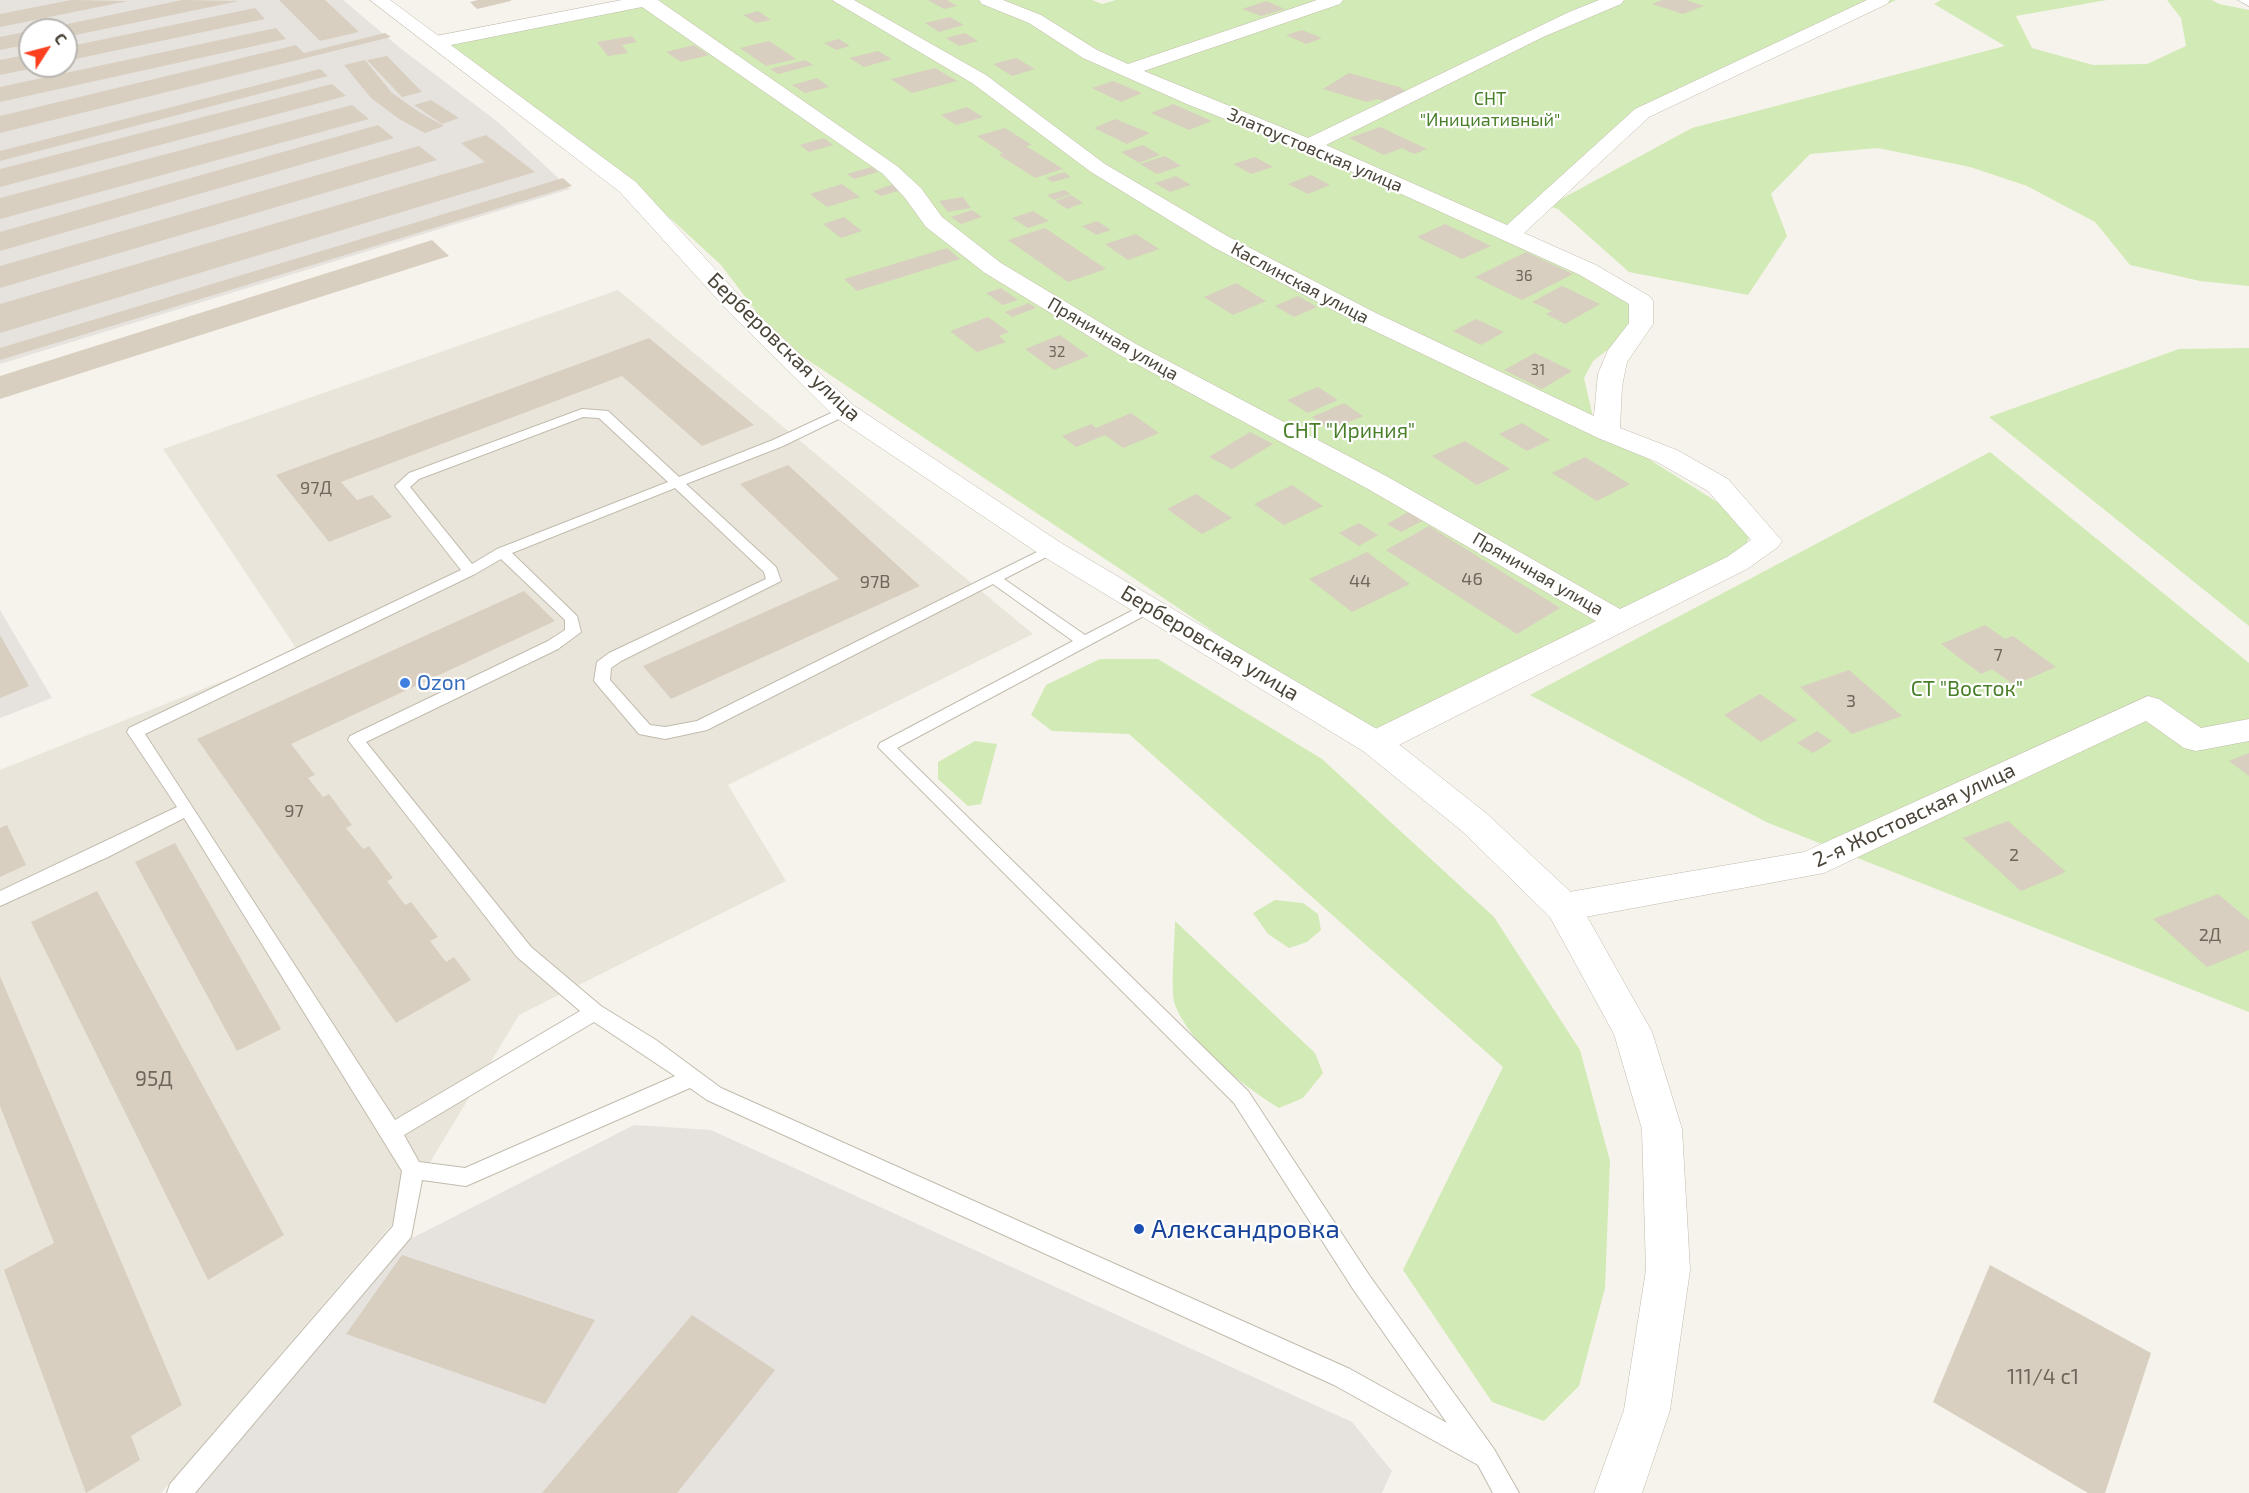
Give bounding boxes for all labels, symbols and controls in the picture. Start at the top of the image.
north arrow [18,18,78,78]
text: С [51,29,72,48]
park label: СНТ "Инициативный" [1420,88,1560,130]
street label: Златоустовская улица [1224,103,1406,197]
street label: Каслинская улица [1227,237,1373,329]
street label: Берберовская улица [702,267,866,427]
house number: 36 [1516,267,1532,285]
street label: Пряничная улица [1044,293,1182,385]
house number: 32 [1049,343,1065,361]
house number: 31 [1531,361,1545,379]
park label: СНТ "Ириния" [1283,418,1415,444]
house number: 97Д [300,477,332,499]
street label: Пряничная улица [1469,528,1607,620]
house number: 46 [1461,568,1483,590]
house number: 44 [1349,570,1371,592]
house number: 97В [860,571,890,593]
street label: Берберовская улица [1116,580,1304,706]
house number: 7 [1993,644,2003,666]
place label: Ozon [417,670,466,696]
marker: Ozon [398,676,412,690]
park label: СТ "Восток" [1911,676,2023,702]
house number: 3 [1846,690,1856,712]
street label: 2-я Жостовская улица [1809,757,2019,873]
house number: 97 [284,800,304,822]
house number: 2 [2009,844,2019,866]
house number: 2Д [2199,924,2221,946]
house number: 95Д [135,1066,173,1092]
place label: Александровка [1151,1213,1340,1245]
marker: Александровка [1132,1222,1146,1236]
house number: 111/4 с1 [2007,1364,2079,1390]

